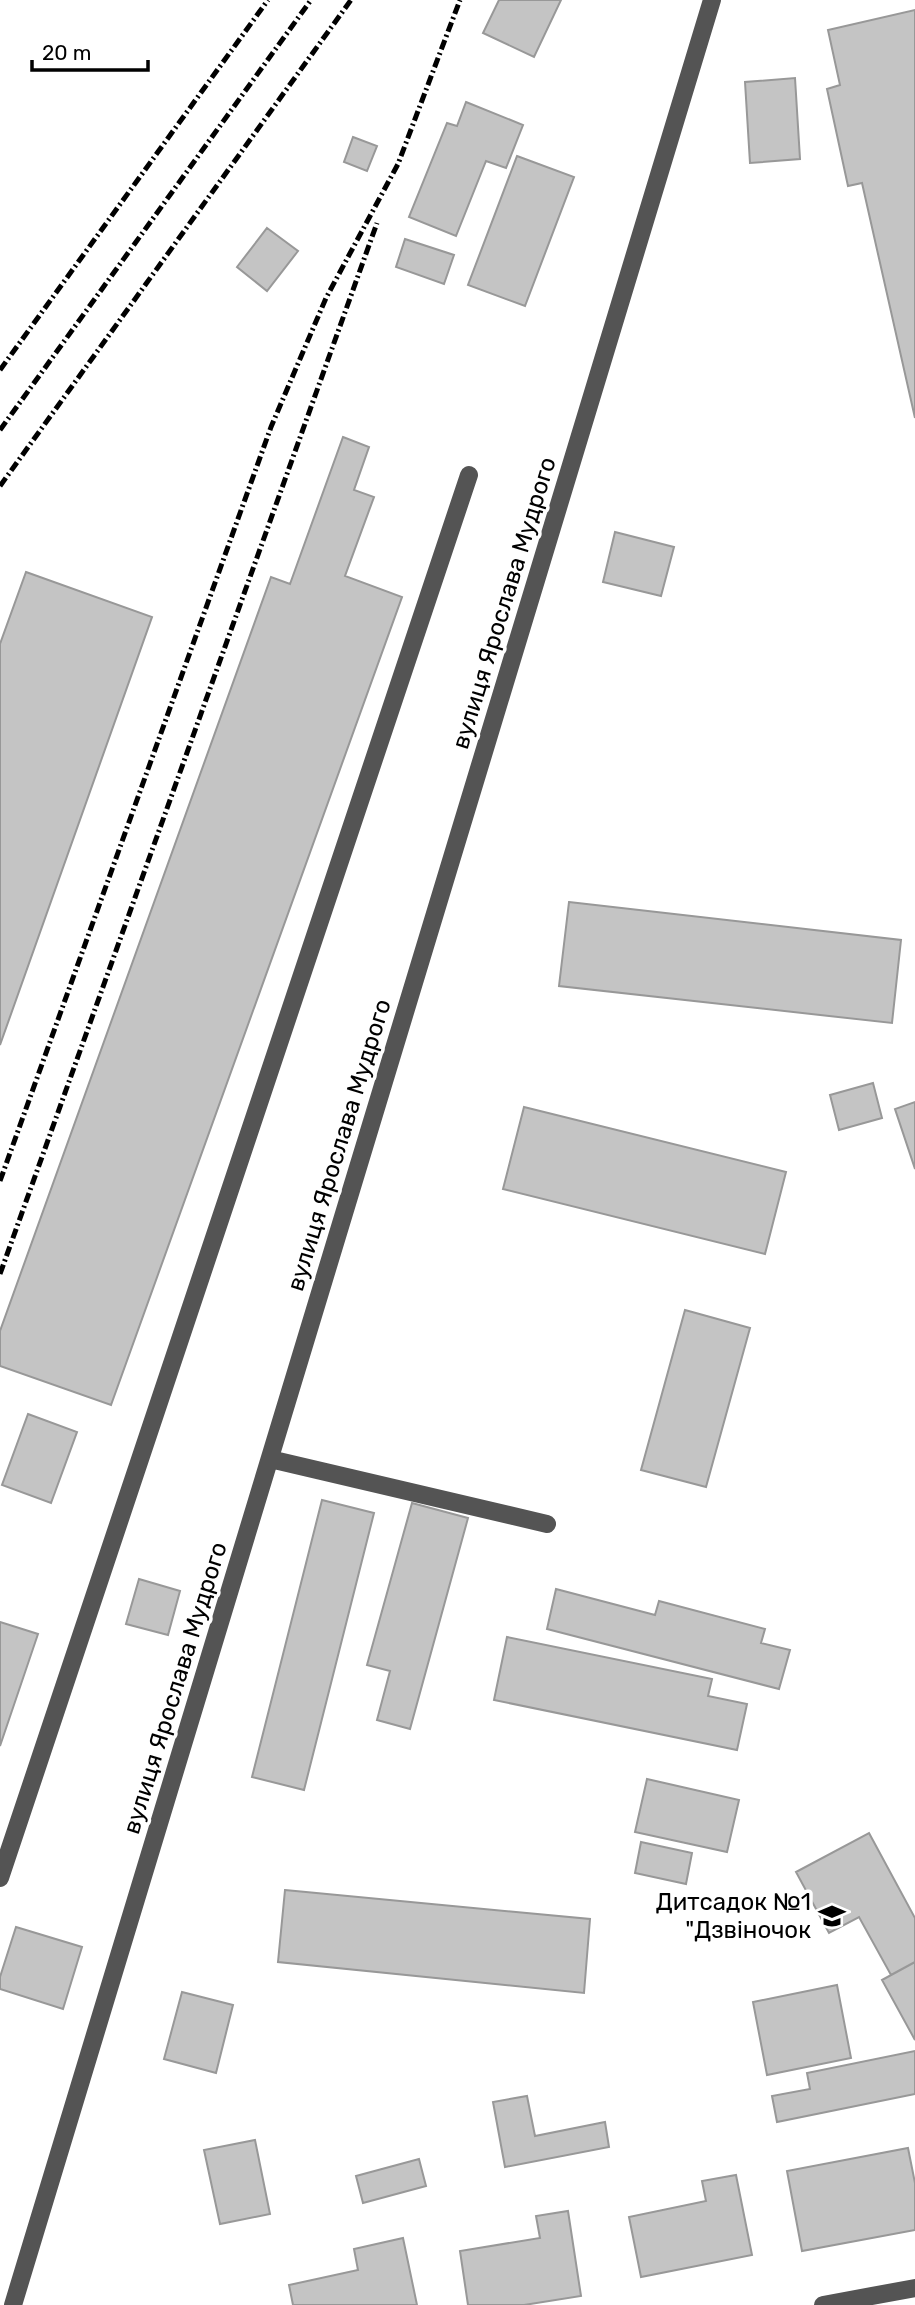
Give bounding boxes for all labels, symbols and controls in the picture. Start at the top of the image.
scale bar [32,28,147,72]
text: 20 m [42,40,91,65]
street label: вулиця Ярослава Мудрого [446,454,562,752]
street label: вулиця Ярослава Мудрого [281,996,397,1294]
street label: вулиця Ярослава Мудрого [117,1539,233,1837]
place label: Дитсадок №1 "Дзвіночок [656,1888,811,1944]
school or university icon: Дитсадок №1 "Дзвіночок [817,1901,847,1931]

